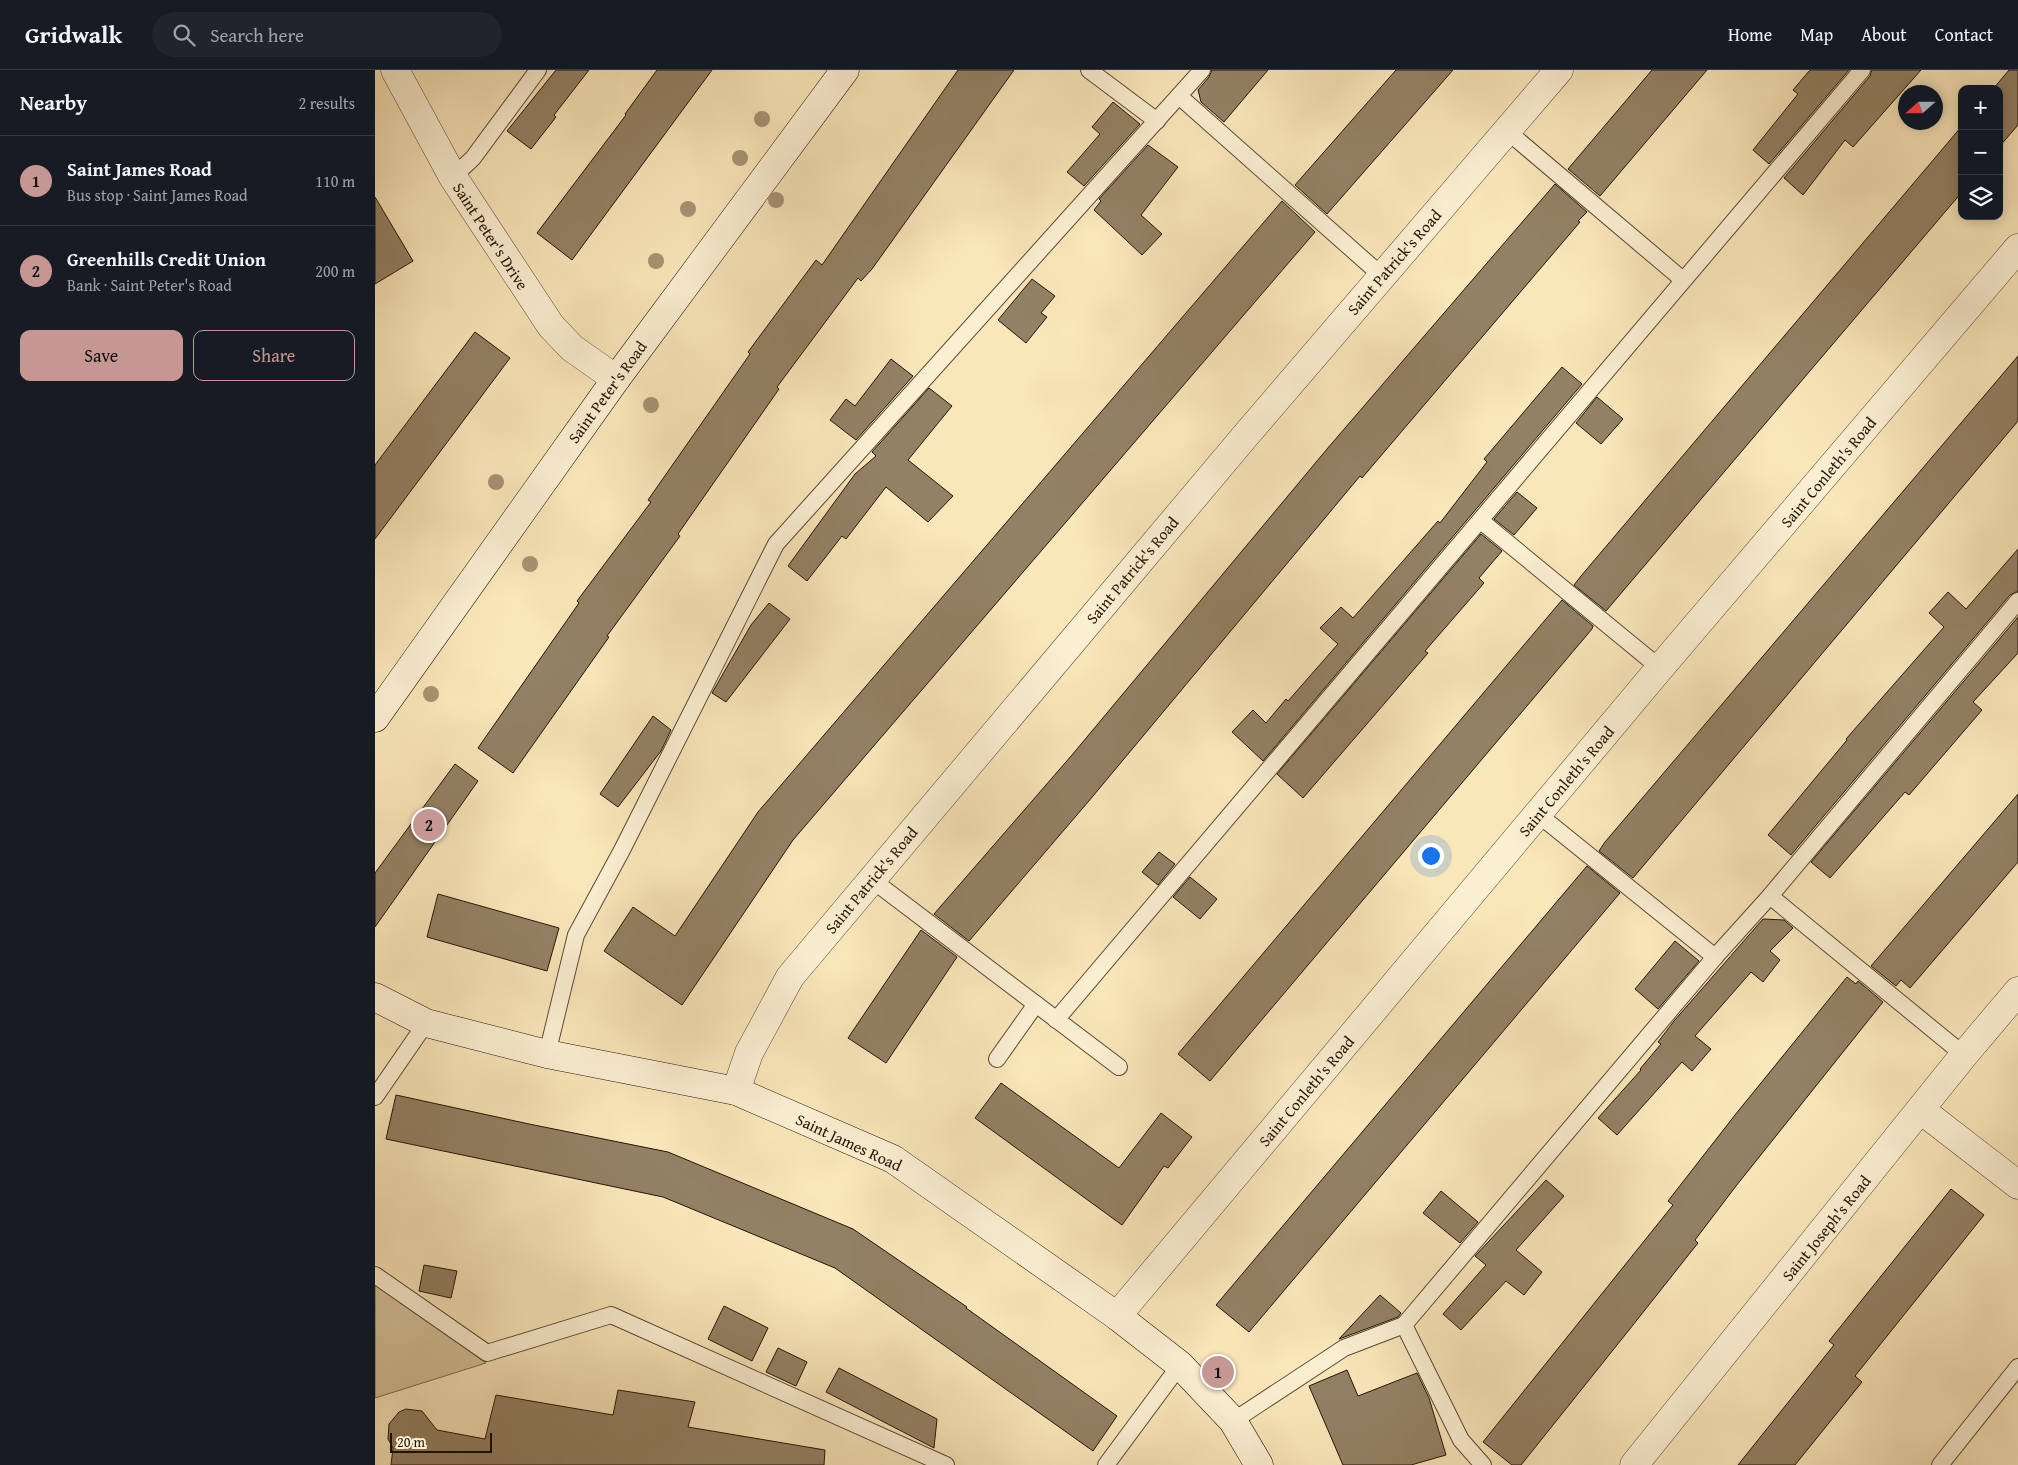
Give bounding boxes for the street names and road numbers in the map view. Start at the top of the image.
street label: Saint Peter's Drive [447,178,535,294]
street label: Saint Patrick's Road [1341,203,1447,320]
street label: Saint Peter's Road [562,335,653,448]
street label: Saint Conleth's Road [1774,411,1882,533]
street label: Saint Patrick's Road [1080,511,1184,629]
street label: Saint Conleth's Road [1512,720,1620,842]
street label: Saint Patrick's Road [819,821,923,939]
street label: Saint Conleth's Road [1252,1030,1360,1152]
street label: Saint James Road [792,1107,906,1177]
street label: Saint Joseph's Road [1776,1170,1877,1286]

